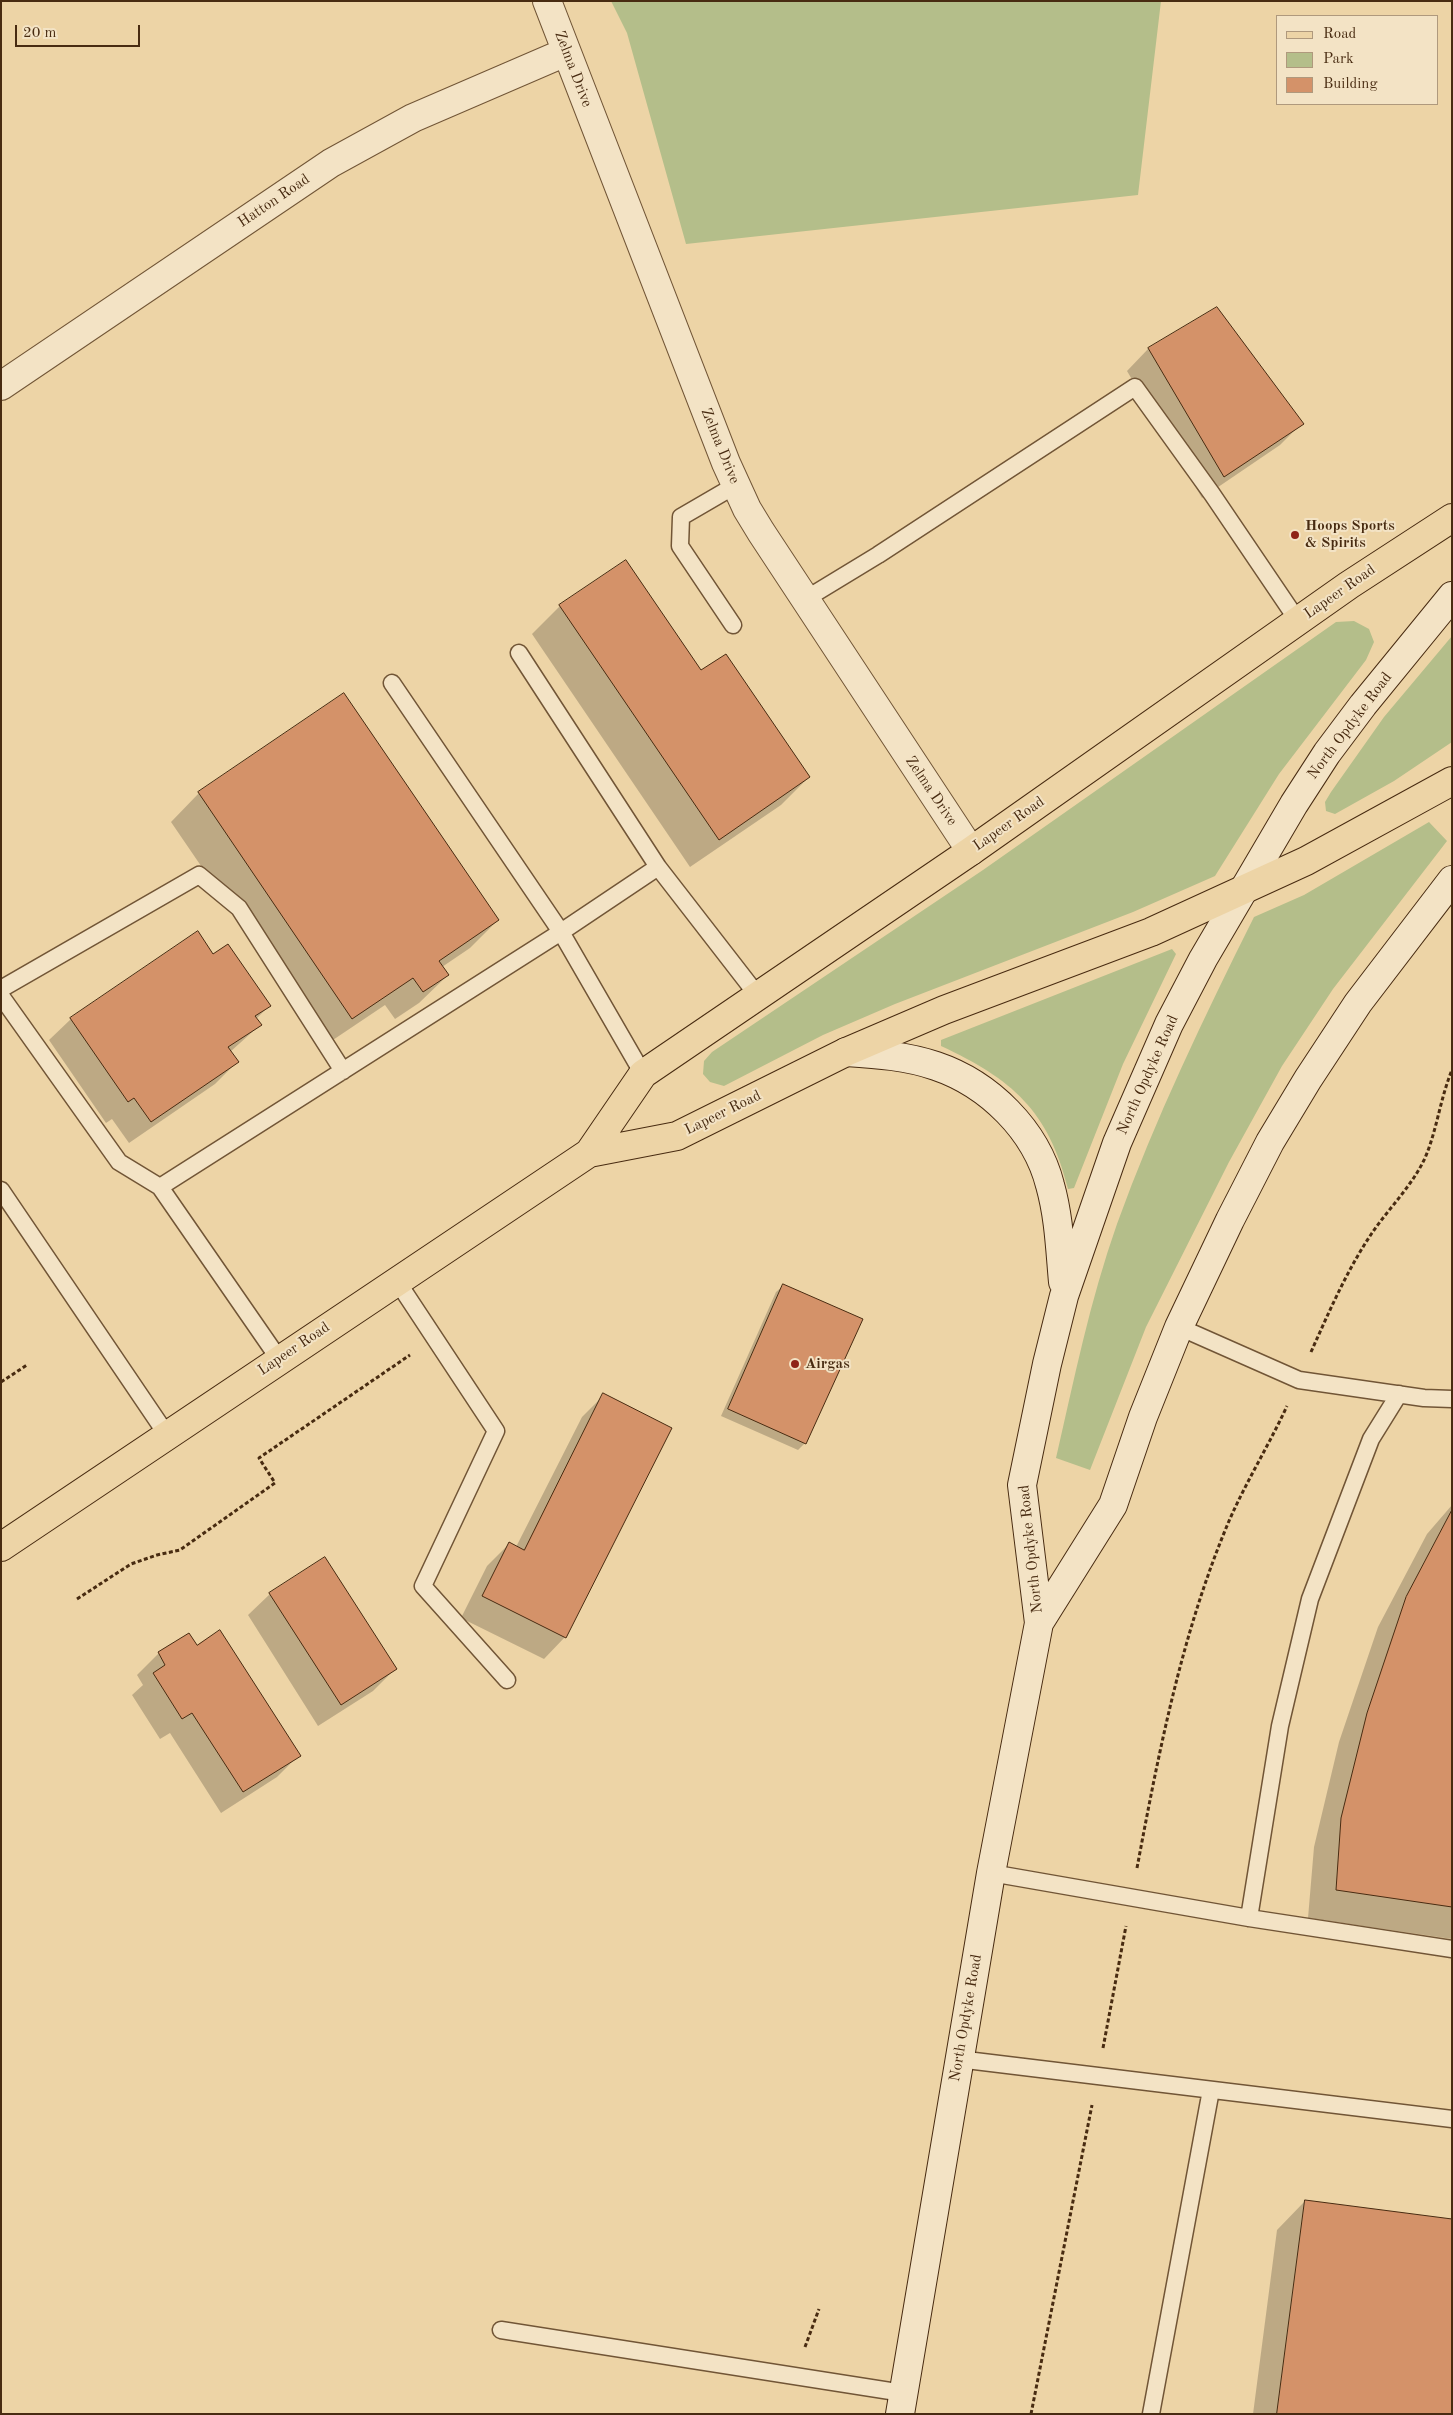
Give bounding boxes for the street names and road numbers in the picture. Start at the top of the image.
street label: Zelma Drive [550,28,596,110]
street label: Hatton Road [235,170,313,232]
street label: Zelma Drive [697,405,743,487]
street label: Lapeer Road [1301,561,1379,623]
street label: North Opdyke Road [1304,669,1396,783]
street label: Zelma Drive [901,753,961,829]
street label: Lapeer Road [970,793,1048,855]
street label: North Opdyke Road [1114,1012,1182,1138]
street label: Lapeer Road [682,1087,764,1139]
street label: Lapeer Road [255,1318,333,1380]
street label: North Opdyke Road [1015,1484,1047,1614]
street label: North Opdyke Road [946,1953,986,2083]

